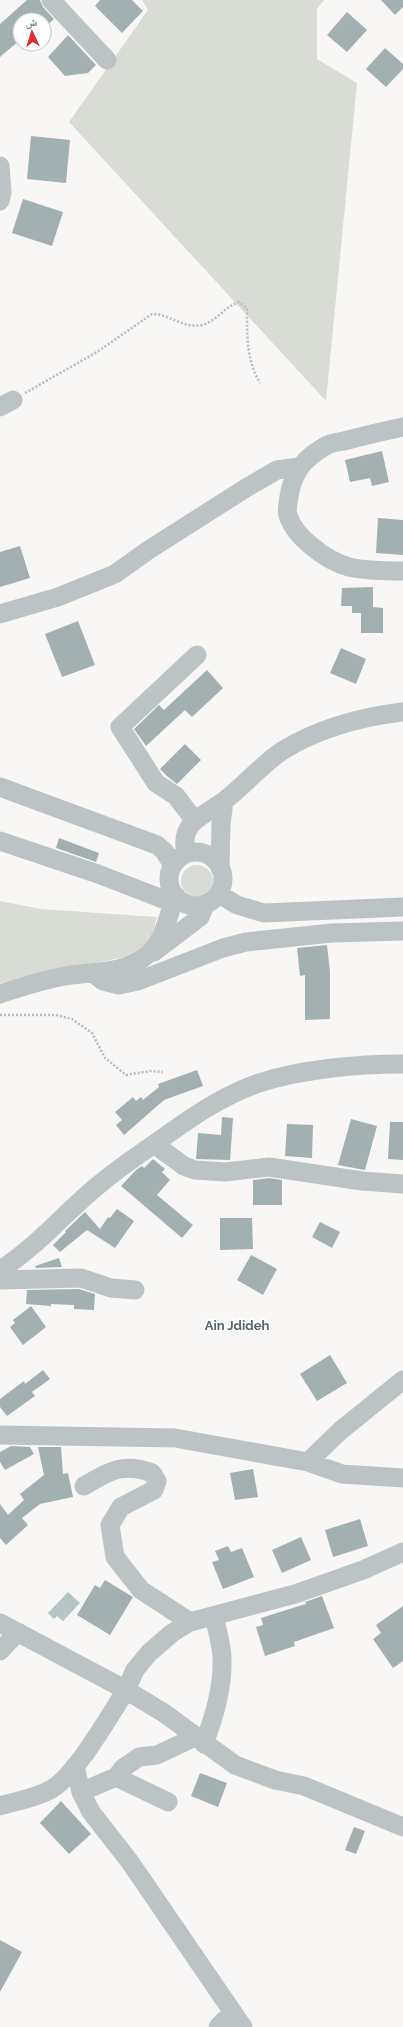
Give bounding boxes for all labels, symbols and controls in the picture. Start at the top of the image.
north arrow [12,12,52,52]
text: ش [25,16,38,30]
district label: Ain Jdideh [205,1318,269,1333]

